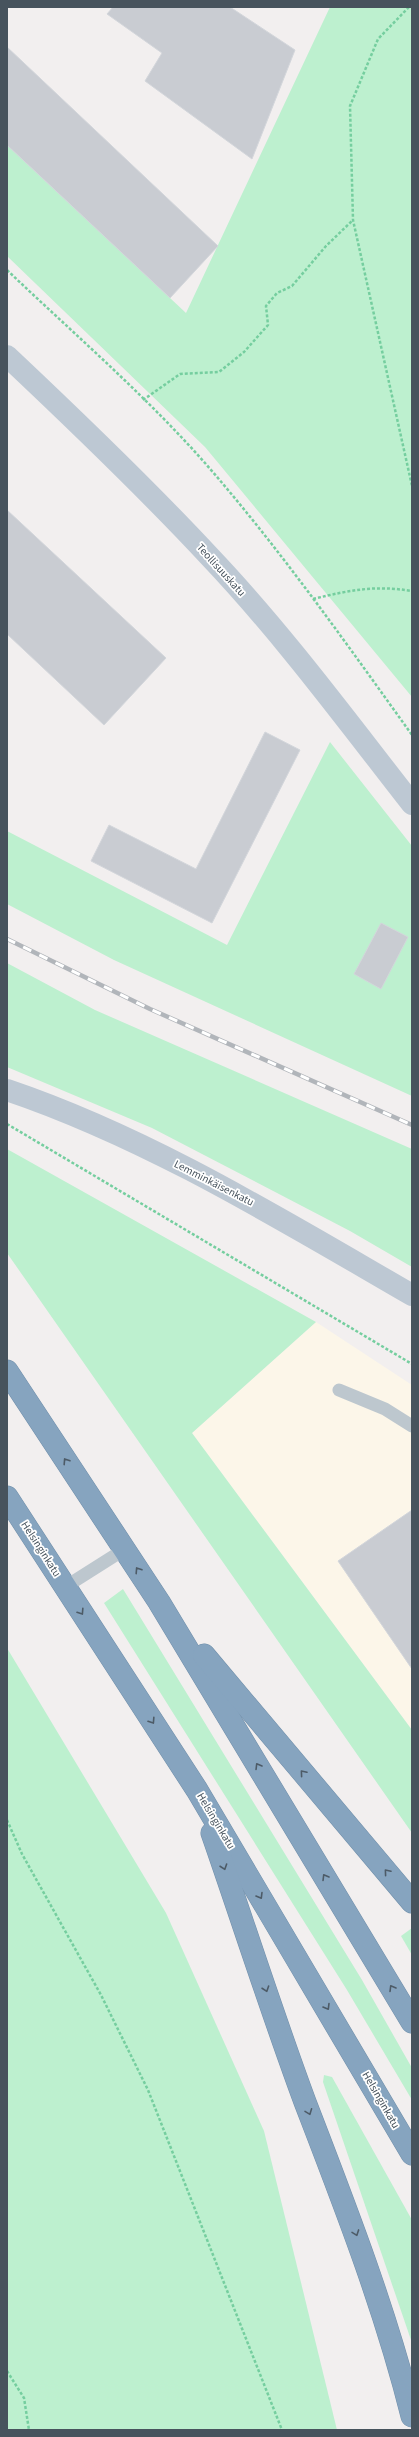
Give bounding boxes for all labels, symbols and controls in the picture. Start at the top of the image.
street label: Teollisuuskatu [193,540,249,600]
street label: Lemminkäisenkatu [172,1156,257,1210]
one-way arrow [63,1458,71,1465]
street label: Helsinginkatu [17,1518,65,1580]
one-way arrow [135,1567,143,1574]
one-way arrow [77,1608,84,1615]
one-way arrow [147,1717,155,1724]
one-way arrow [255,1763,262,1770]
one-way arrow [301,1770,308,1777]
street label: Helsinginkatu [193,1790,239,1852]
one-way arrow [219,1863,227,1870]
one-way arrow [384,1869,391,1877]
one-way arrow [322,1874,330,1881]
one-way arrow [256,1892,263,1899]
one-way arrow [390,1985,397,1992]
one-way arrow [262,1986,270,1993]
one-way arrow [323,2003,330,2010]
street label: Helsinginkatu [359,2069,403,2131]
one-way arrow [305,2109,313,2116]
one-way arrow [352,2230,360,2237]

